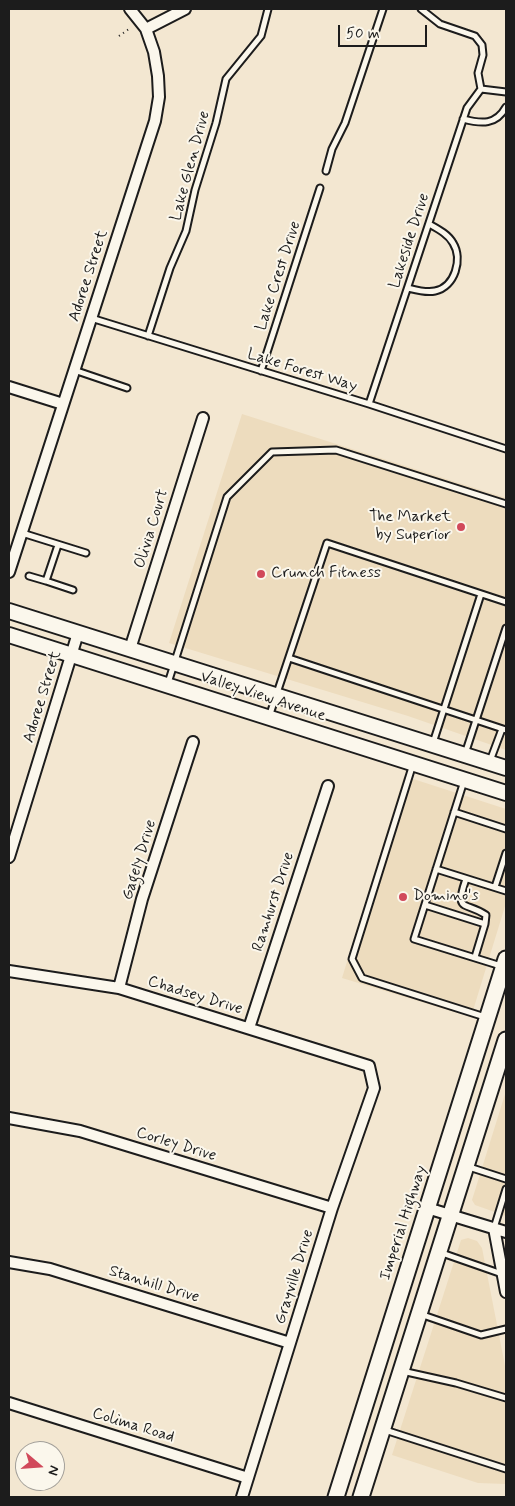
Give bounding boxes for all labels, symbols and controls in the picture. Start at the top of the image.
scale bar [340,15,429,47]
text: 50 m [346,24,380,44]
street label: Lake Glen Drive [167,109,215,223]
street label: Lakeside Drive [386,191,434,291]
street label: Lake Crest Drive [252,219,306,333]
street label: Adoree Street [65,228,113,324]
street label: Lake Forest Way [245,345,359,397]
street label: Olivia Court [131,487,173,571]
place label: The Market by Superior [369,508,451,546]
marker: The Market by Superior [455,521,467,533]
place label: Crunch Fitness [271,564,381,584]
marker: Crunch Fitness [255,568,267,580]
street label: Adoree Street [20,649,66,745]
street label: Valley View Avenue [198,668,328,726]
street label: Gagely Drive [119,817,161,903]
street label: Ramhurst Drive [249,850,299,954]
place label: Domino's [413,887,479,907]
marker: Domino's [397,891,409,903]
street label: Chadsey Drive [145,972,245,1020]
street label: Corley Drive [134,1124,218,1166]
street label: Imperial Highway [376,1163,432,1283]
street label: Grayville Drive [271,1227,319,1327]
street label: Stanhill Drive [106,1262,202,1308]
street label: Colima Road [90,1404,176,1448]
north arrow [15,1441,65,1491]
text: N [43,1463,63,1478]

